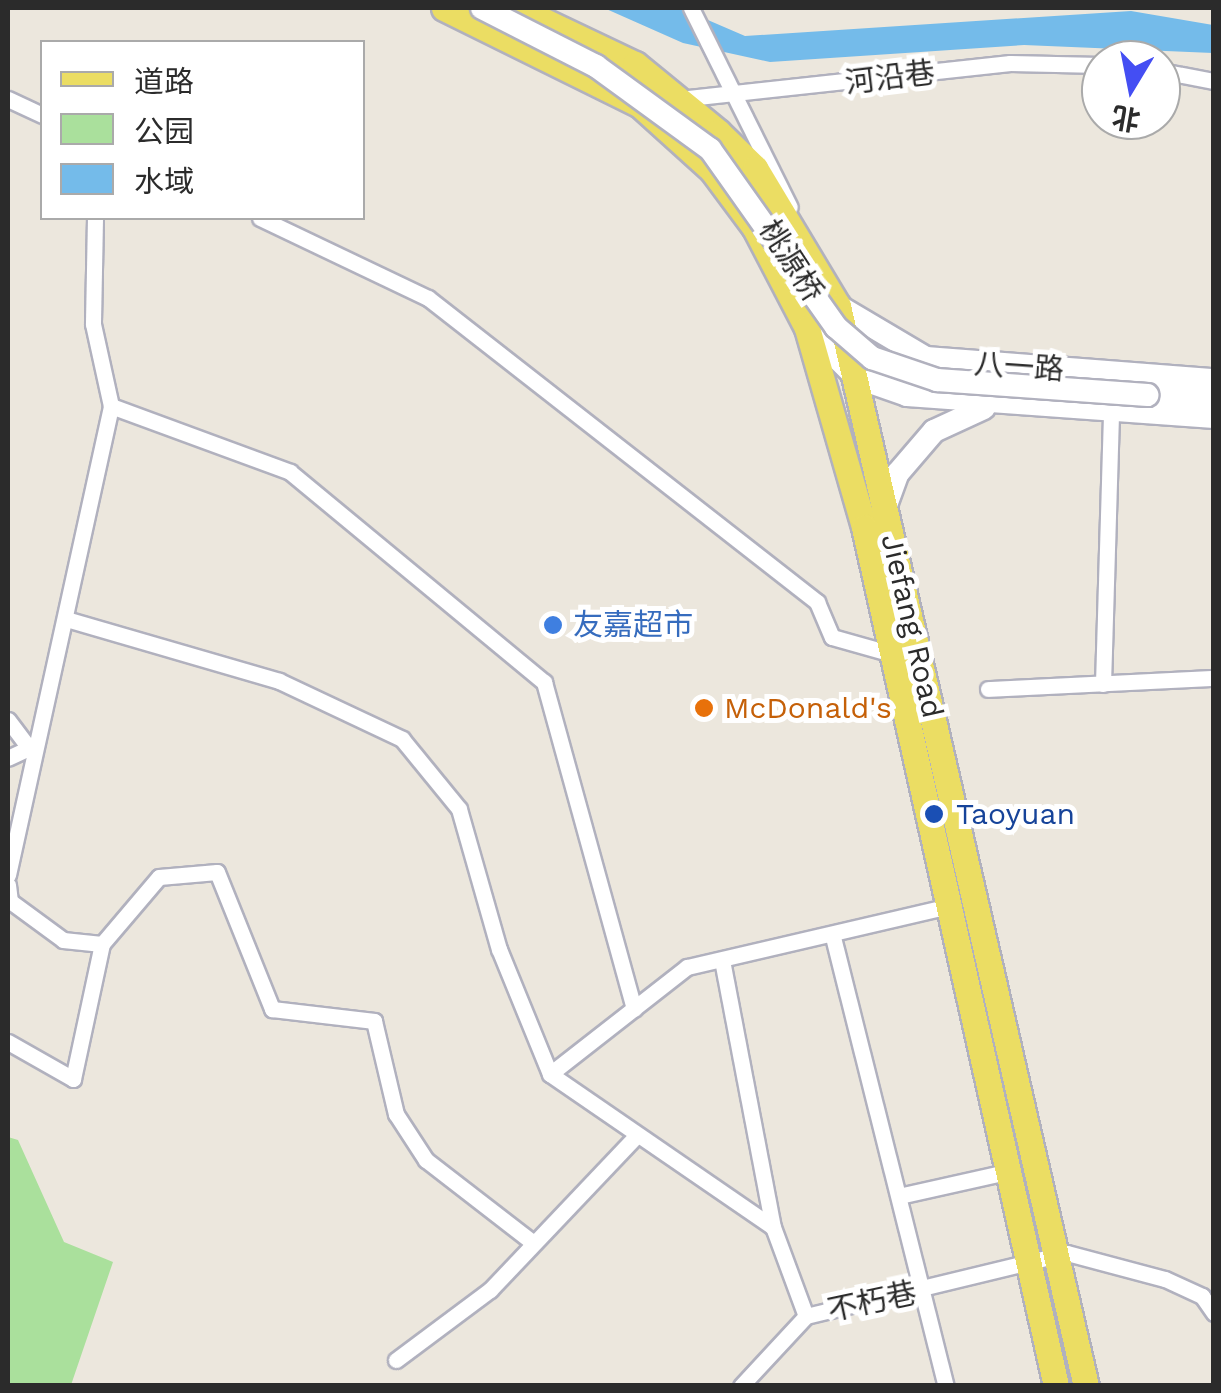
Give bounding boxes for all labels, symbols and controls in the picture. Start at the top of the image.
legend [40,40,365,220]
north arrow [1081,40,1181,140]
street label: 河沿巷 [843,55,937,101]
text: 道路 [134,64,194,99]
text: 北 [1109,99,1143,137]
text: 公园 [134,114,194,149]
text: 水域 [134,164,194,199]
street label: 桃源桥 [751,213,831,309]
street label: 八一路 [973,346,1065,388]
street label: Jiefang Road [873,530,951,722]
place label: 友嘉超市 [573,607,693,643]
marker: 友嘉超市 [542,614,564,636]
place label: McDonald's [724,690,892,726]
marker: McDonald's [693,697,715,719]
place label: Taoyuan [956,796,1075,832]
marker: Taoyuan [921,801,947,827]
street label: 不朽巷 [824,1275,920,1329]

